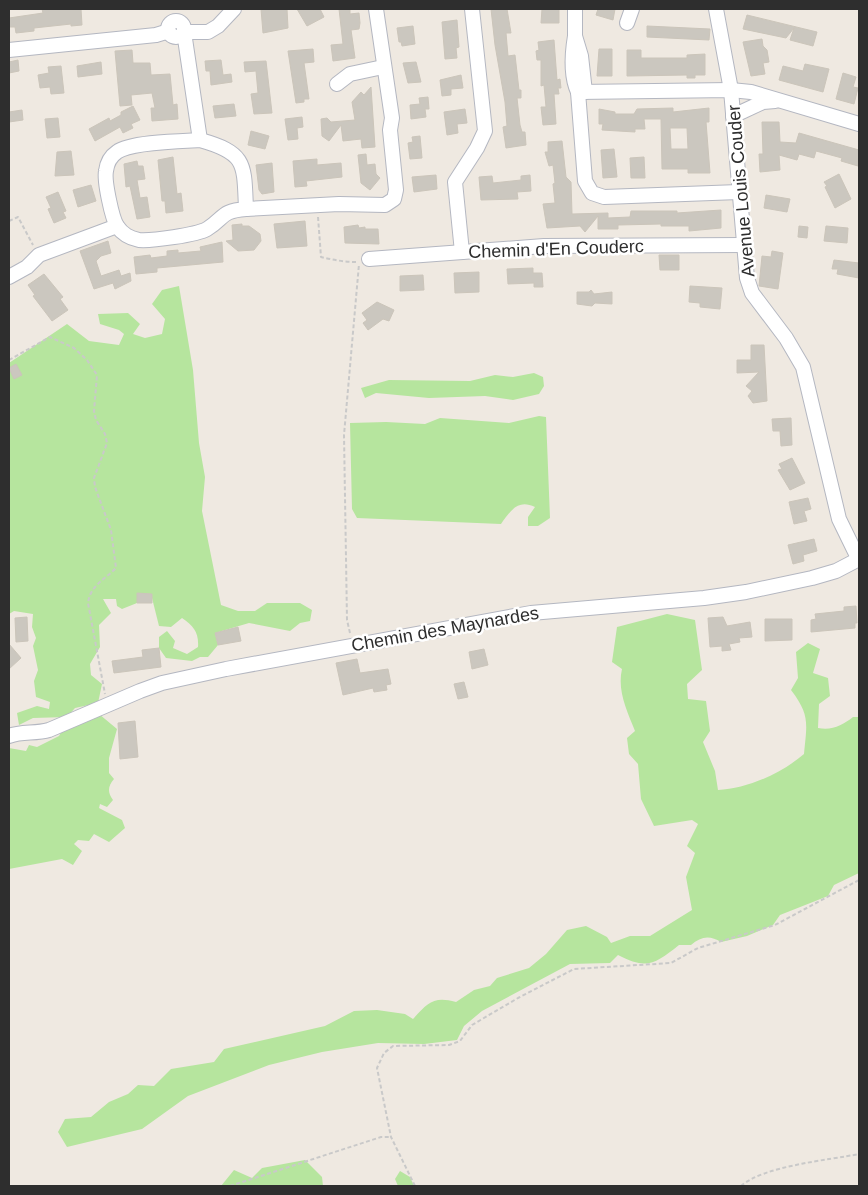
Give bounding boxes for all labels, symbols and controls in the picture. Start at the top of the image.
street label: Avenue Louis Couder [724,104,758,278]
street label: Chemin d'En Couderc [468,236,644,262]
street label: Chemin des Maynardes [350,603,540,655]

